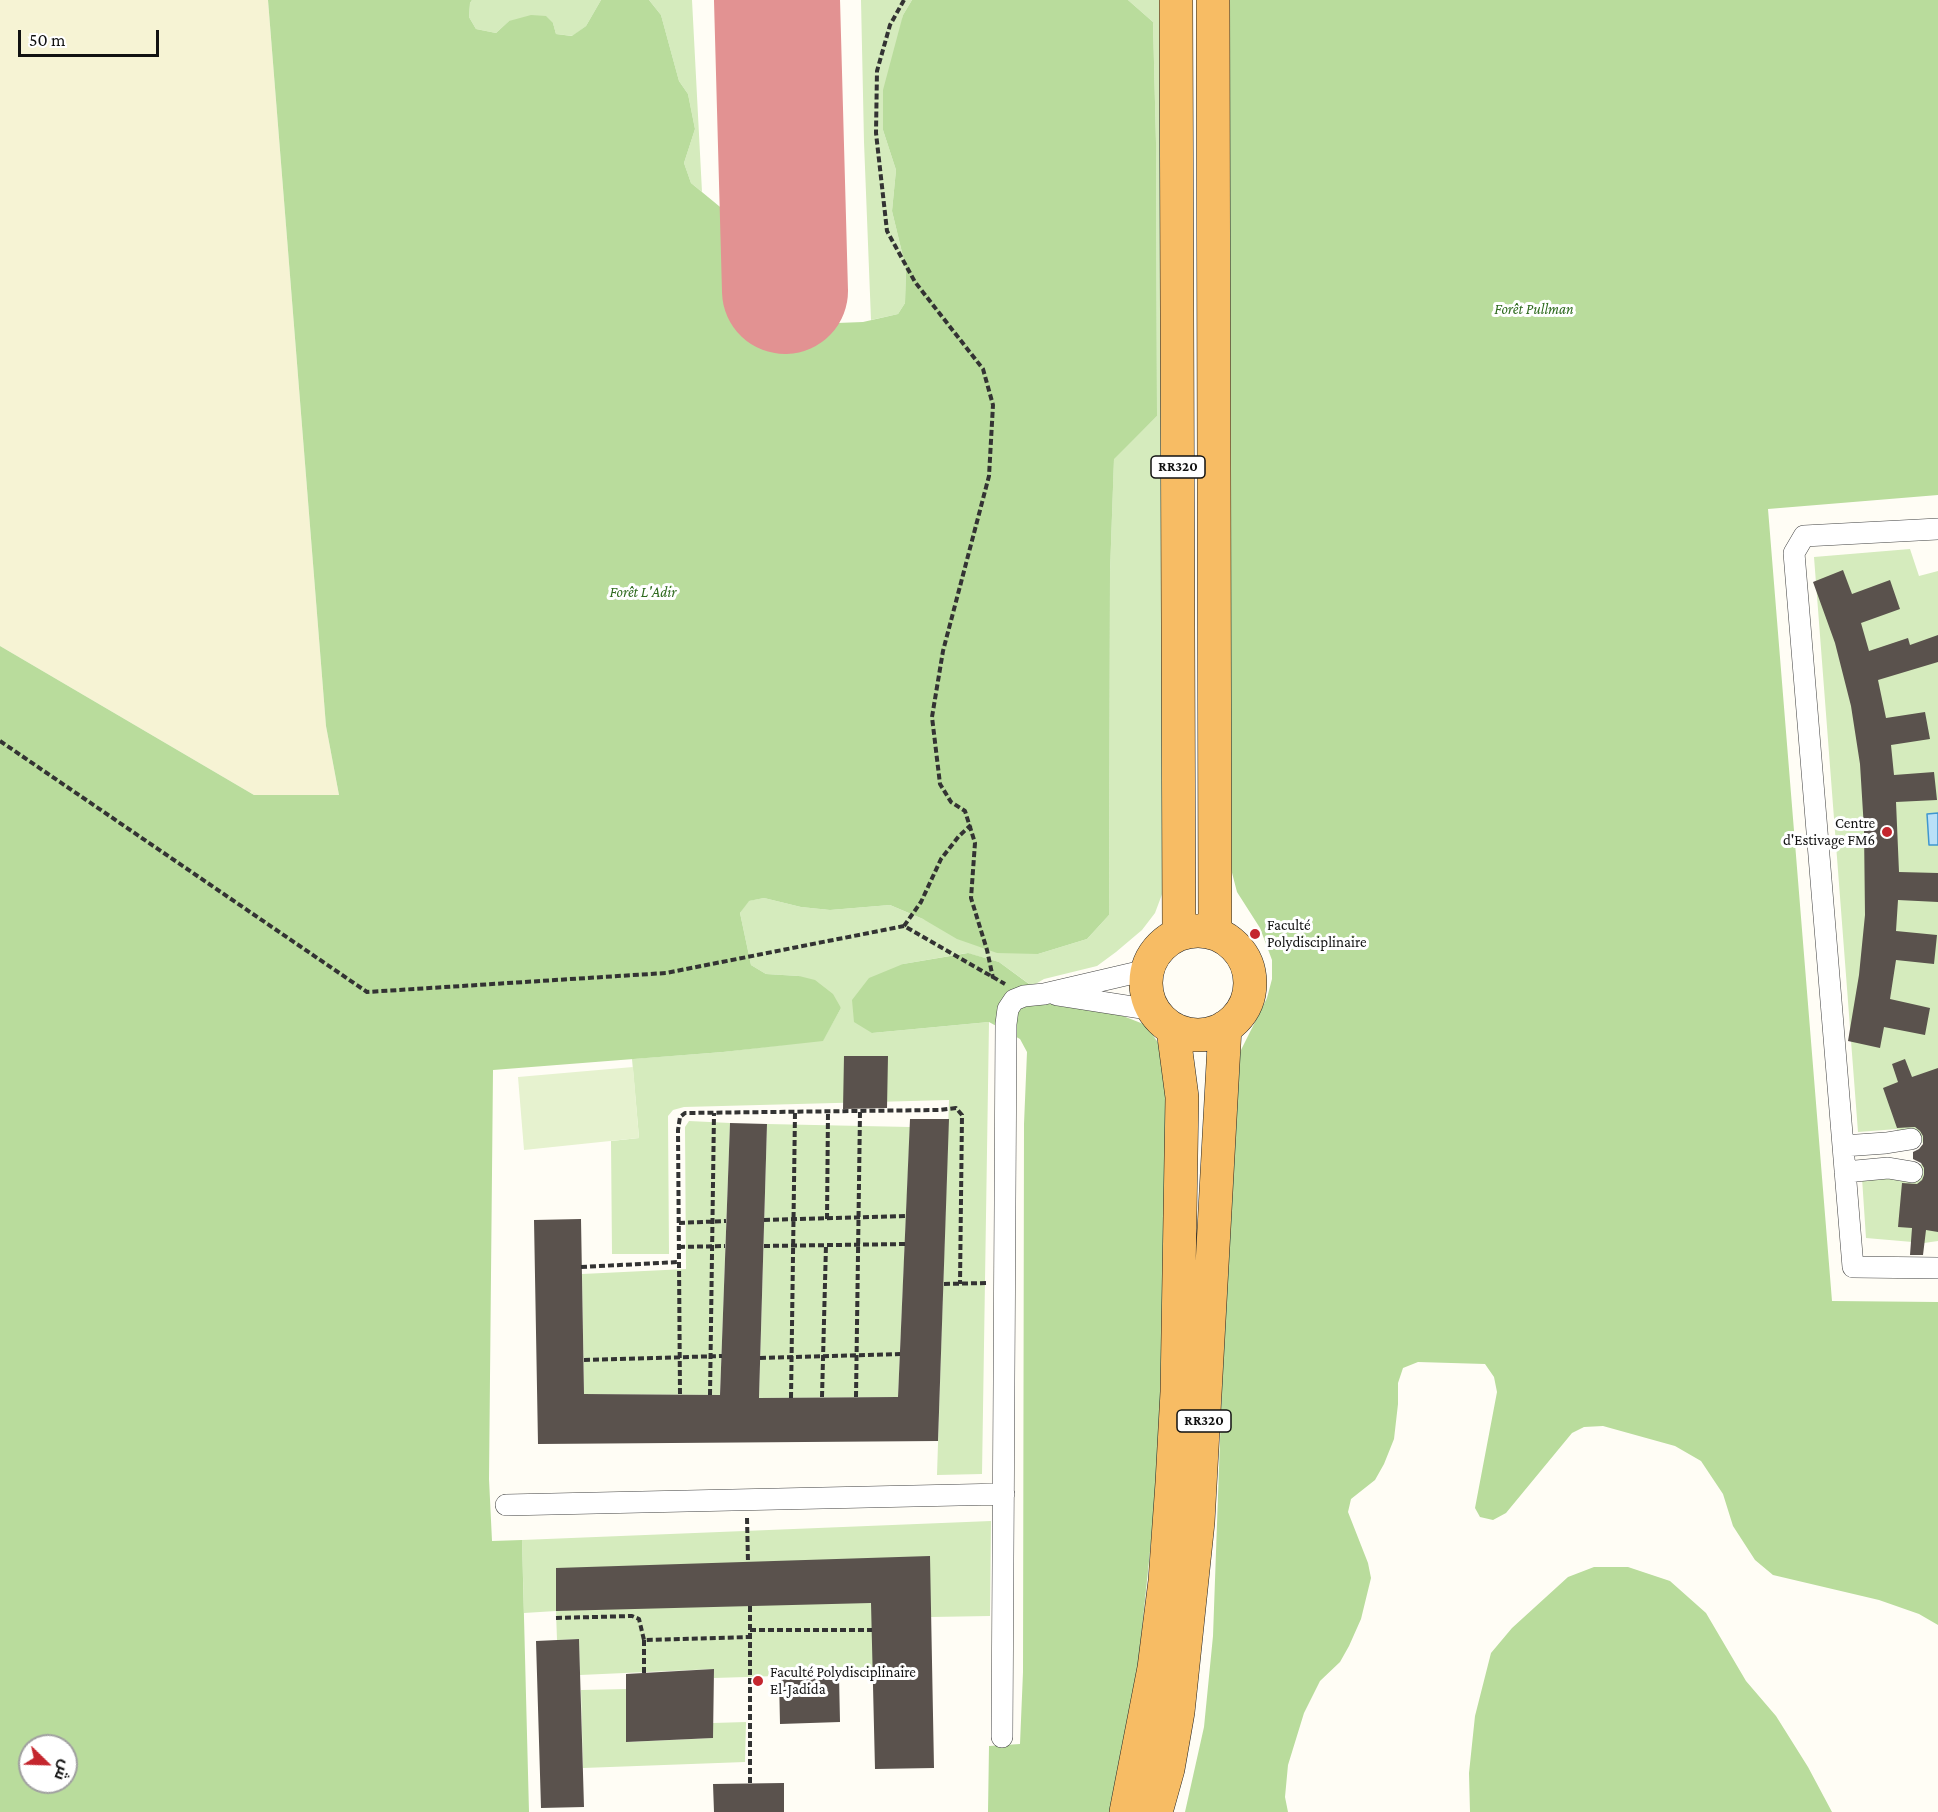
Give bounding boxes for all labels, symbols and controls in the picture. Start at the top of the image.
scale bar [21,18,162,56]
text: 50 m [29,30,66,50]
park label: Forêt Pullman [1494,300,1574,318]
road number: RR320 [1151,456,1205,478]
park label: Forêt L'Adir [609,583,677,601]
place label: Centre d'Estivage FM6 [1783,814,1875,849]
marker: Centre d'Estivage FM6 [1880,825,1894,839]
place label: Faculté Polydisciplinaire [1267,916,1367,951]
marker: Faculté Polydisciplinaire [1248,927,1262,941]
road number: RR320 [1177,1410,1231,1432]
place label: Faculté Polydisciplinaire El-Jadida [770,1663,916,1698]
marker: Faculté Polydisciplinaire El-Jadida [751,1674,765,1688]
north arrow [18,1734,78,1794]
text: ش [51,1758,75,1783]

